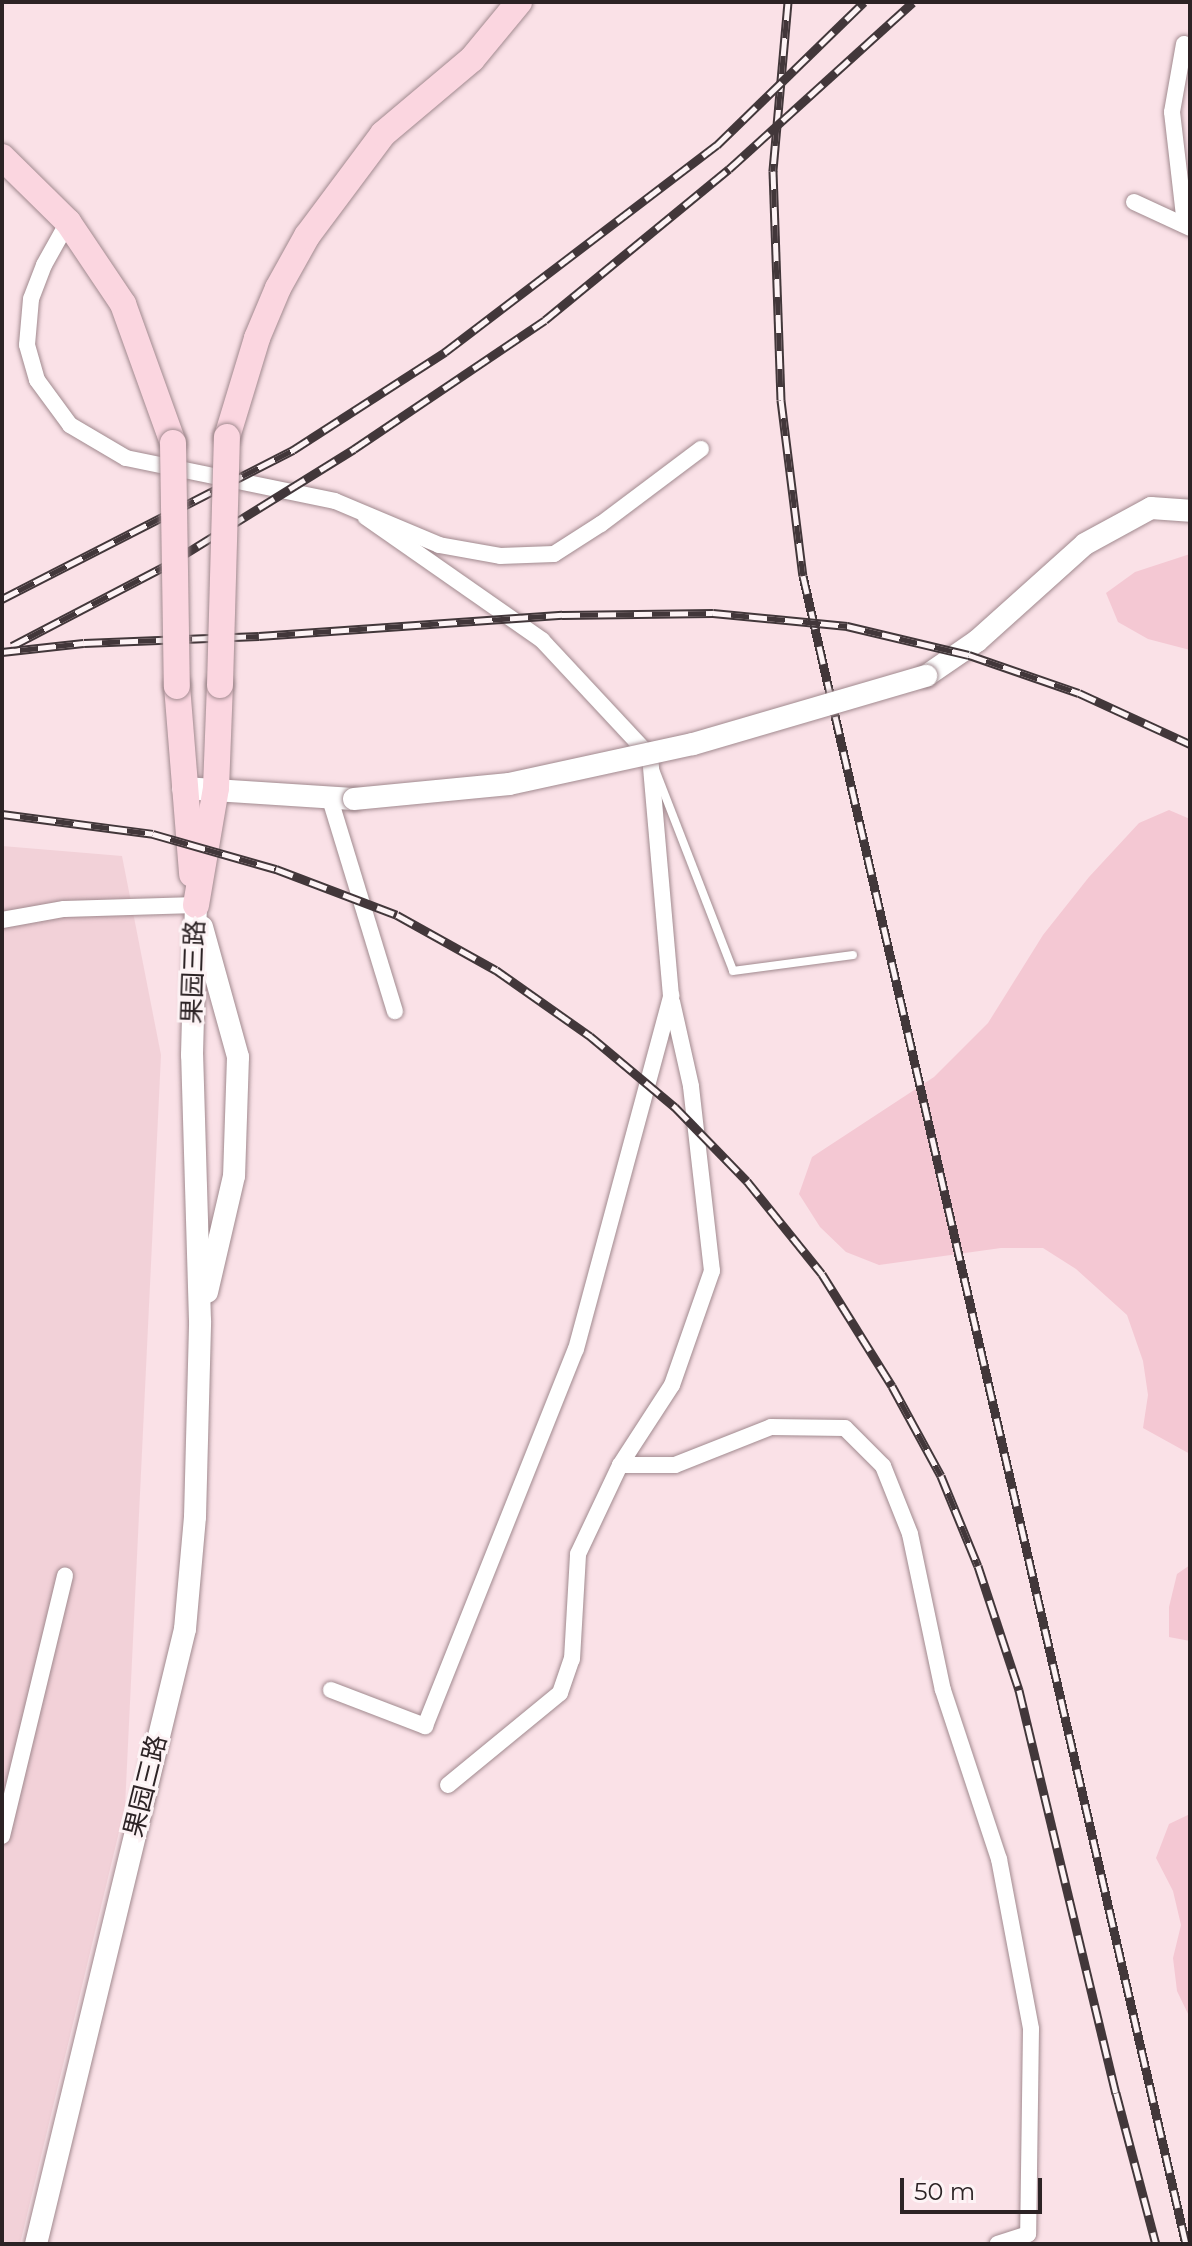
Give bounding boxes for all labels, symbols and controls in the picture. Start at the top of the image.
street label: 果园三路 [177,919,211,1025]
street label: 果园三路 [118,1732,174,1840]
scale bar [904,2162,1046,2212]
text: 50 m [914,2177,975,2206]

